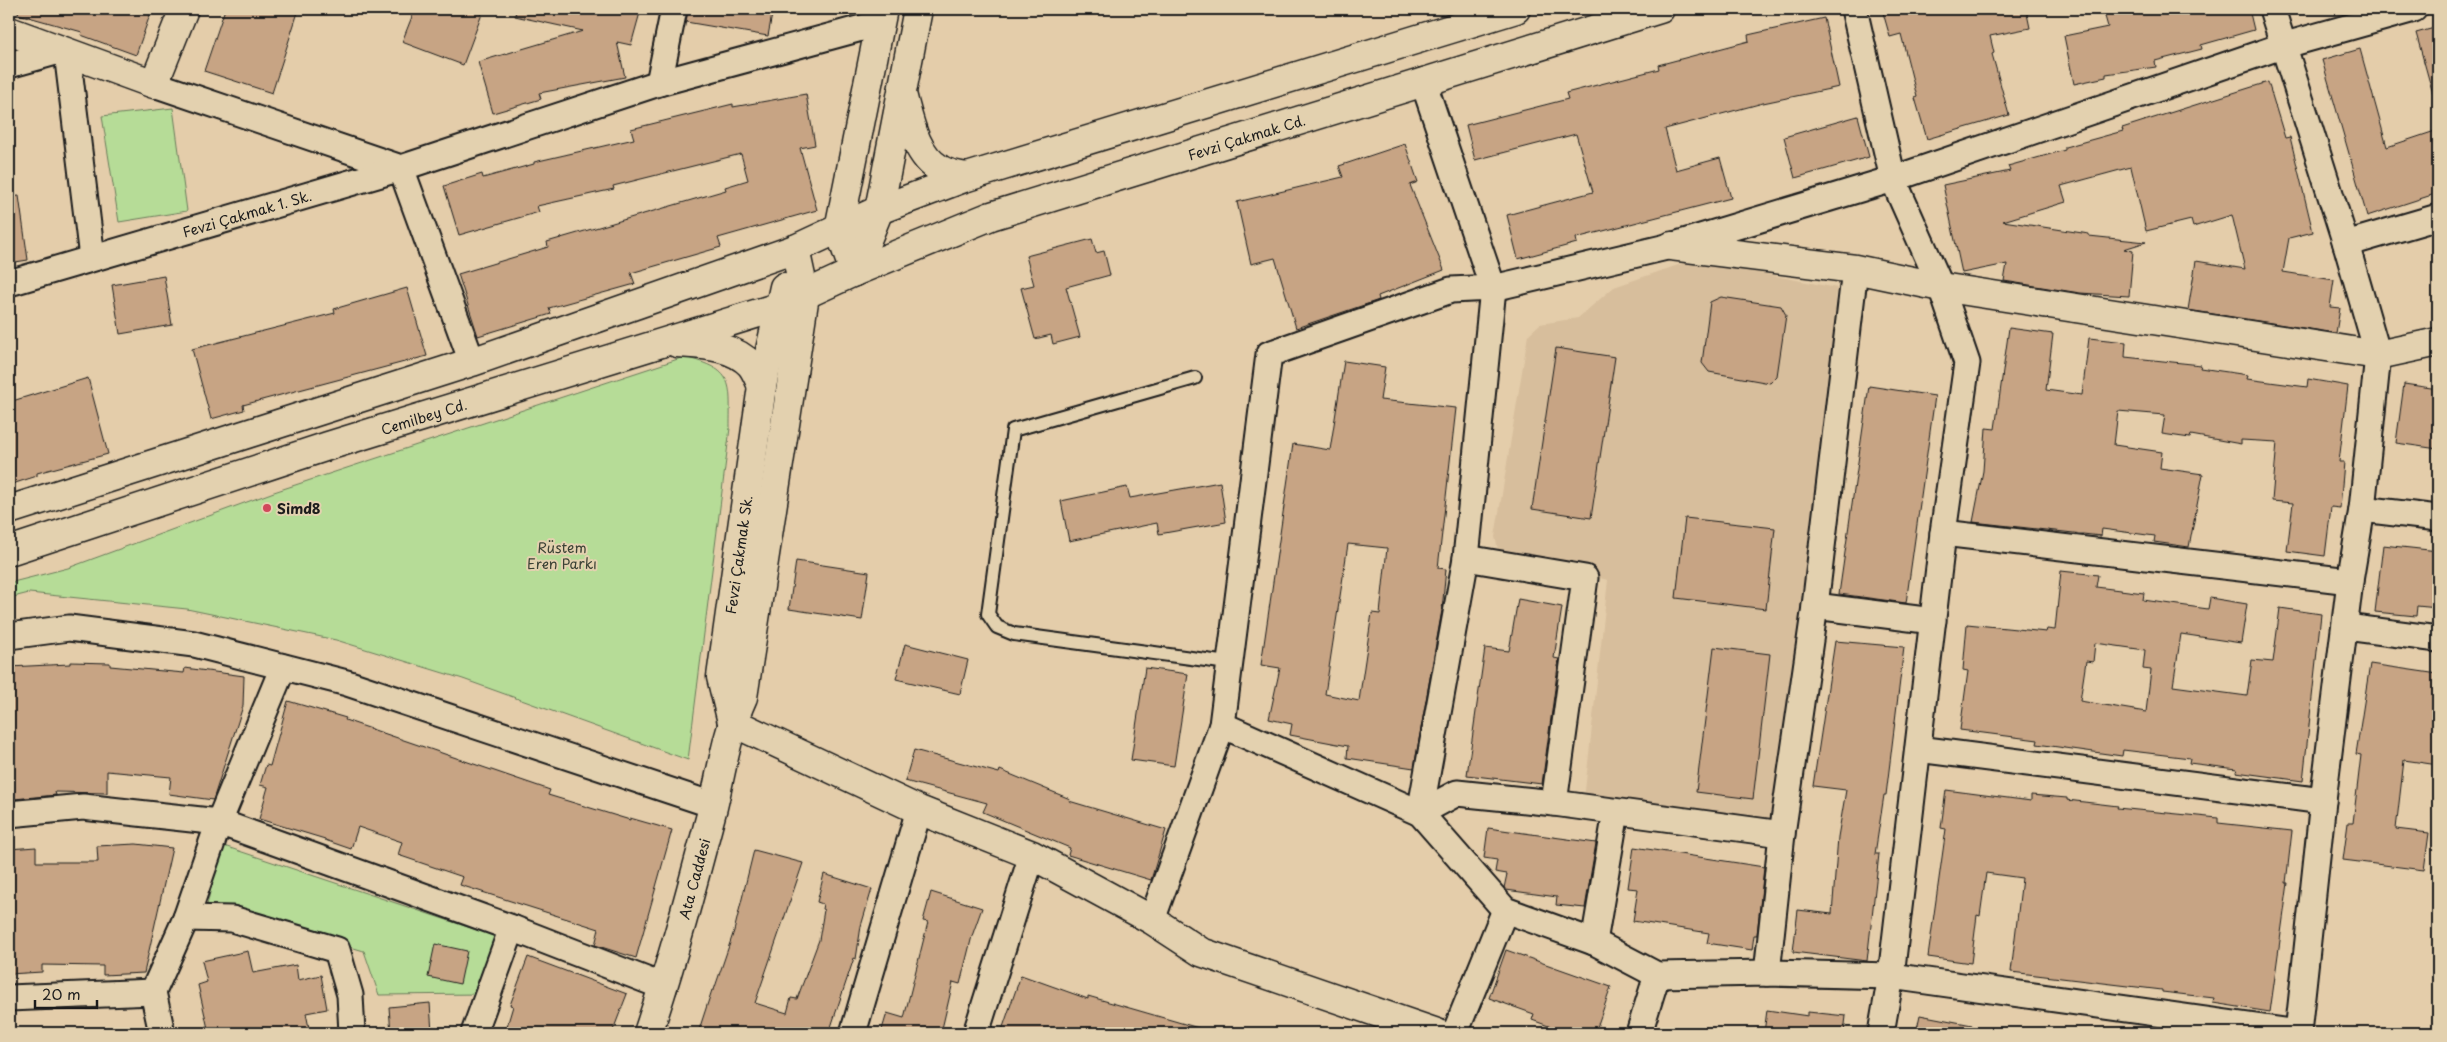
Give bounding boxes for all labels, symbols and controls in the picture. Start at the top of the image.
street label: Fevzi Çakmak Cd. [1185,109,1308,165]
street label: Fevzi Çakmak 1. Sk. [180,184,314,242]
street label: Cemilbey Cd. [378,393,469,440]
street label: Fevzi Çakmak Sk. [720,494,757,615]
place label: Simd8 [277,498,321,519]
marker: Simd8 [261,502,273,514]
park label: Rüstem Eren Parkı [527,537,597,574]
street label: Ata Caddesi [673,836,715,922]
scale bar [35,977,98,1009]
text: 20 m [42,982,81,1005]

